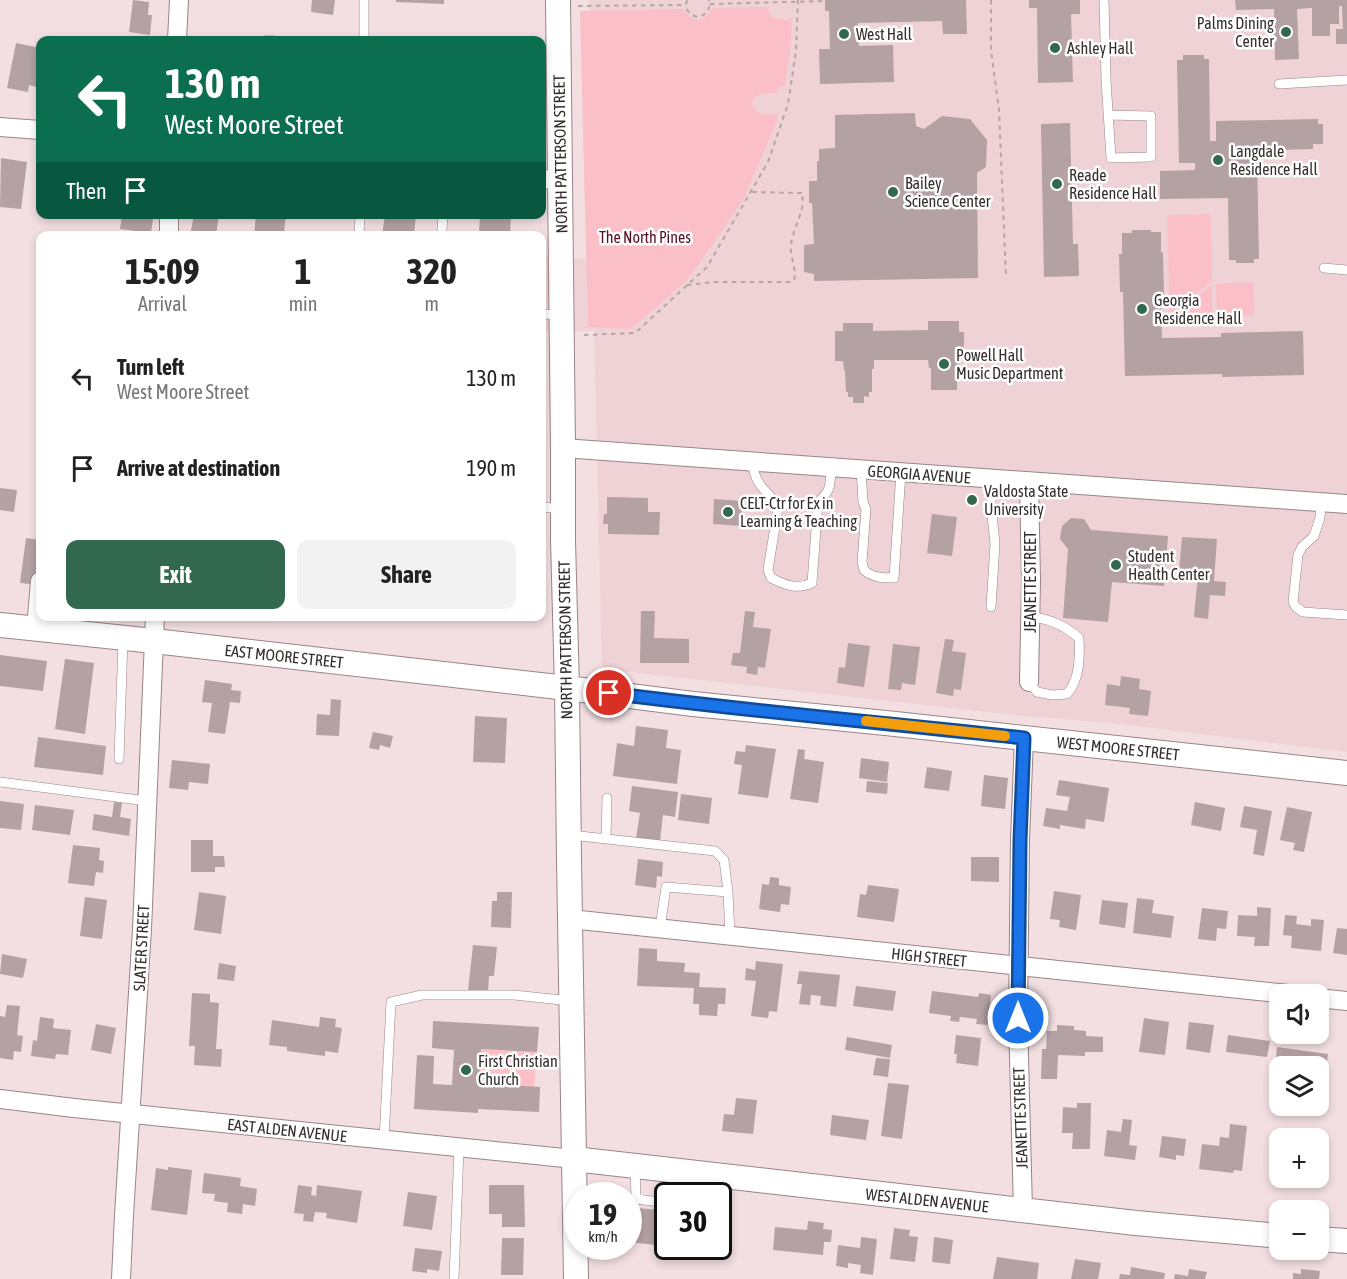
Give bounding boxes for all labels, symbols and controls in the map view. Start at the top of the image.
place label: Palms Dining Center [1197,14,1274,50]
place label: West Hall [856,25,913,43]
marker: Palms Dining Center [1279,25,1293,39]
marker: West Hall [837,27,851,41]
place label: Ashley Hall [1067,39,1134,58]
marker: Ashley Hall [1048,41,1062,55]
text: 130 m [165,59,260,107]
icon: left [66,60,144,138]
street label: NORTH PATTERSON STREET [550,75,570,233]
text: West Moore Street [165,109,344,140]
place label: Langdale Residence Hall [1230,142,1319,178]
marker: Langdale Residence Hall [1211,153,1225,167]
place label: Reade Residence Hall [1069,166,1158,202]
icon: arrive [119,174,152,207]
place label: Bailey Science Center [905,174,991,210]
marker: Reade Residence Hall [1050,177,1064,191]
text: Then [66,178,107,204]
marker: Bailey Science Center [886,185,900,199]
park label: The North Pines [599,228,691,246]
text: 15:09 [125,250,200,292]
text: 1 [295,250,311,292]
text: 320 [406,250,457,292]
place label: Georgia Residence Hall [1154,291,1243,327]
text: Arrival [138,292,187,315]
text: min [289,292,317,315]
text: m [424,292,439,315]
marker: Georgia Residence Hall [1135,302,1149,316]
place label: Powell Hall Music Department [956,346,1064,383]
text: Turn left [117,354,184,380]
marker: Powell Hall Music Department [937,357,951,371]
icon: left [66,362,99,395]
text: 130 m [466,365,516,391]
text: West Moore Street [117,380,249,403]
icon: arrive [66,452,99,485]
text: Arrive at destination [117,455,280,481]
text: 190 m [466,455,516,481]
street label: GEORGIA AVENUE [867,461,971,487]
place label: Valdosta State University [984,482,1068,519]
marker: Valdosta State University [965,493,979,507]
place label: CELT-Ctr for Ex in Learning & Teaching [740,494,857,531]
marker: CELT-Ctr for Ex in Learning & Teaching [721,505,735,519]
street label: JEANETTE STREET [1021,531,1039,633]
button: Exit [66,540,285,609]
button: Share [297,540,516,609]
place label: Student Health Center [1128,547,1210,583]
marker: Student Health Center [1109,558,1123,572]
street label: NORTH PATTERSON STREET [555,561,575,719]
street label: EAST MOORE STREET [224,641,344,671]
pin [583,667,634,718]
icon: arrive [592,676,625,709]
street label: WEST MOORE STREET [1056,733,1180,763]
street label: SLATER STREET [130,904,152,992]
street label: HIGH STREET [890,944,968,970]
map controls [1269,984,1329,1260]
button: sound [1269,984,1329,1044]
position arrow [986,986,1050,1050]
place label: First Christian Church [478,1052,558,1088]
button: layers [1269,1056,1329,1116]
marker: First Christian Church [459,1063,473,1077]
street label: JEANETTE STREET [1009,1067,1031,1169]
street label: EAST ALDEN AVENUE [226,1115,348,1145]
button: + [1269,1128,1329,1188]
speed limit sign: 30 [654,1182,732,1260]
street label: WEST ALDEN AVENUE [865,1185,990,1215]
text: 19 [589,1197,617,1231]
button: − [1269,1200,1329,1260]
text: km/h [588,1228,618,1245]

